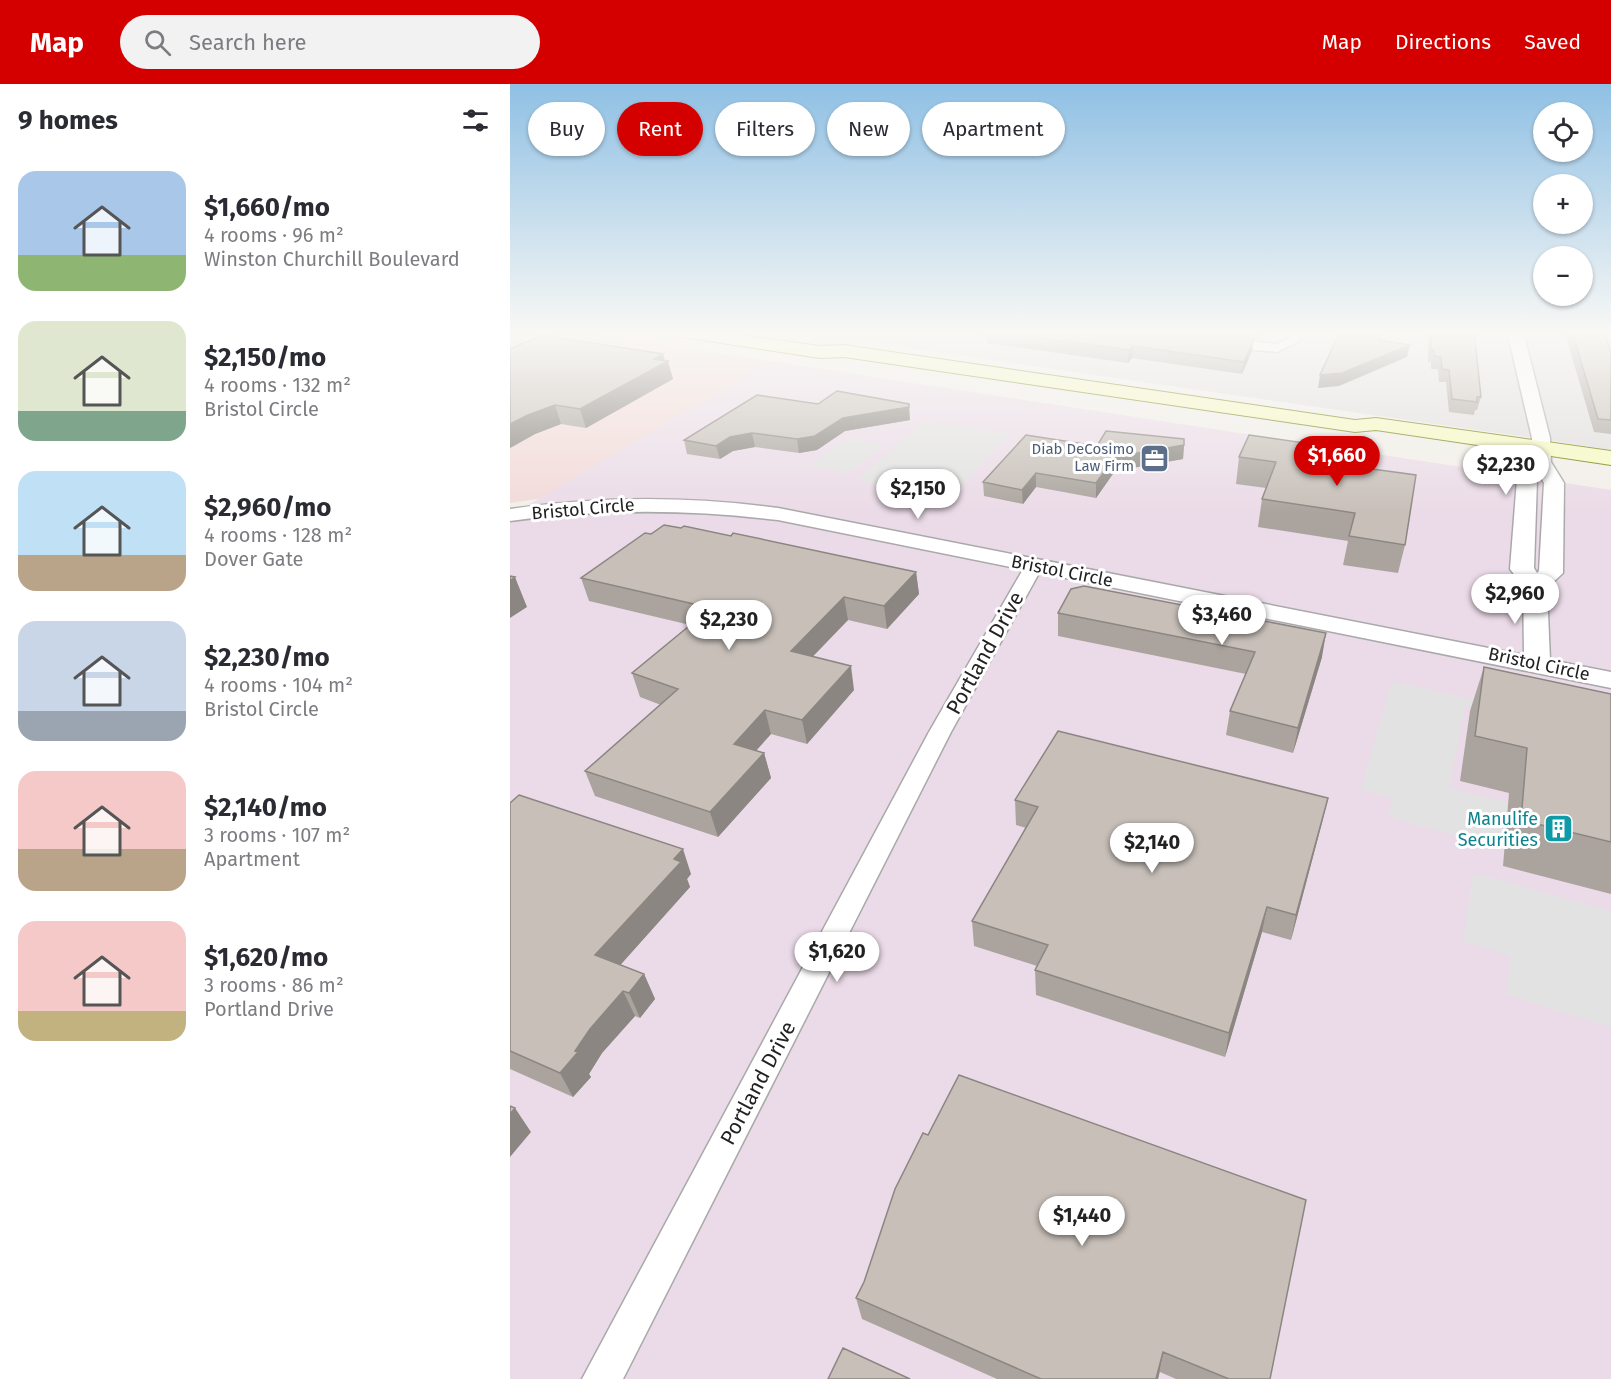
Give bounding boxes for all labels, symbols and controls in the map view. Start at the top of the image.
search box [120,15,540,69]
text: Map [30,26,84,59]
icon: search [141,26,174,59]
text: Search here [189,29,307,56]
text: Map [1322,29,1362,55]
text: Directions [1395,29,1491,55]
text: Saved [1524,29,1581,55]
chip: Buy [528,102,605,156]
chip: Rent [617,102,703,156]
chip: Filters [715,102,815,156]
chip: New [827,102,910,156]
chip: Apartment [922,102,1065,156]
map controls [1533,102,1593,306]
button: locate [1533,102,1593,162]
icon: filters [459,104,492,137]
text: 9 homes [18,105,118,136]
button: + [1533,174,1593,234]
text: $1,660/mo [204,192,330,223]
icon: home [66,195,138,267]
text: 4 rooms · 96 m² [204,223,344,247]
button: − [1533,246,1593,306]
text: Winston Churchill Boulevard [204,247,460,271]
text: $2,150/mo [204,342,326,373]
icon: home [66,345,138,417]
text: 4 rooms · 132 m² [204,373,351,397]
text: Bristol Circle [204,397,319,421]
pin: $1,660 [1288,436,1386,487]
place label: Diab DeCosimo Law Firm [1032,440,1134,475]
office icon: Diab DeCosimo Law Firm [1139,442,1171,474]
text: $1,660 [1308,443,1366,467]
pin: $2,230 [1457,445,1555,496]
text: $2,230 [1477,452,1535,476]
pin: $2,150 [869,469,967,520]
text: $2,150 [890,476,946,500]
text: $2,960/mo [204,492,331,523]
street label: Bristol Circle [531,494,635,524]
icon: home [66,495,138,567]
text: 4 rooms · 128 m² [204,523,352,547]
text: Dover Gate [204,547,303,571]
street label: Bristol Circle [1009,550,1115,592]
pin: $2,960 [1466,574,1564,625]
text: $2,960 [1485,581,1545,605]
street label: Portland Drive [941,587,1029,719]
pin: $3,460 [1173,595,1271,646]
pin: $2,230 [680,600,778,651]
text: $3,460 [1192,602,1252,626]
text: $2,230 [700,607,758,631]
text: $2,230/mo [204,642,330,673]
street label: Bristol Circle [1486,642,1592,686]
icon: home [66,645,138,717]
text: 4 rooms · 104 m² [204,673,353,697]
text: Bristol Circle [204,697,319,721]
text: $2,140/mo [204,792,327,823]
icon: home [66,795,138,867]
place label: Manulife Securities [1458,808,1538,851]
building icon: Manulife Securities [1543,813,1575,845]
text: 3 rooms · 107 m² [204,823,350,847]
pin: $2,140 [1103,823,1201,874]
text: $2,140 [1124,830,1180,854]
text: Apartment [204,847,300,871]
pin: $1,620 [788,932,886,983]
text: $1,620 [808,939,866,963]
text: $1,620/mo [204,942,328,973]
icon: home [66,945,138,1017]
text: 3 rooms · 86 m² [204,973,344,997]
text: Portland Drive [204,997,334,1021]
street label: Portland Drive [714,1017,802,1149]
pin: $1,440 [1033,1196,1131,1247]
text: $1,440 [1053,1203,1111,1227]

